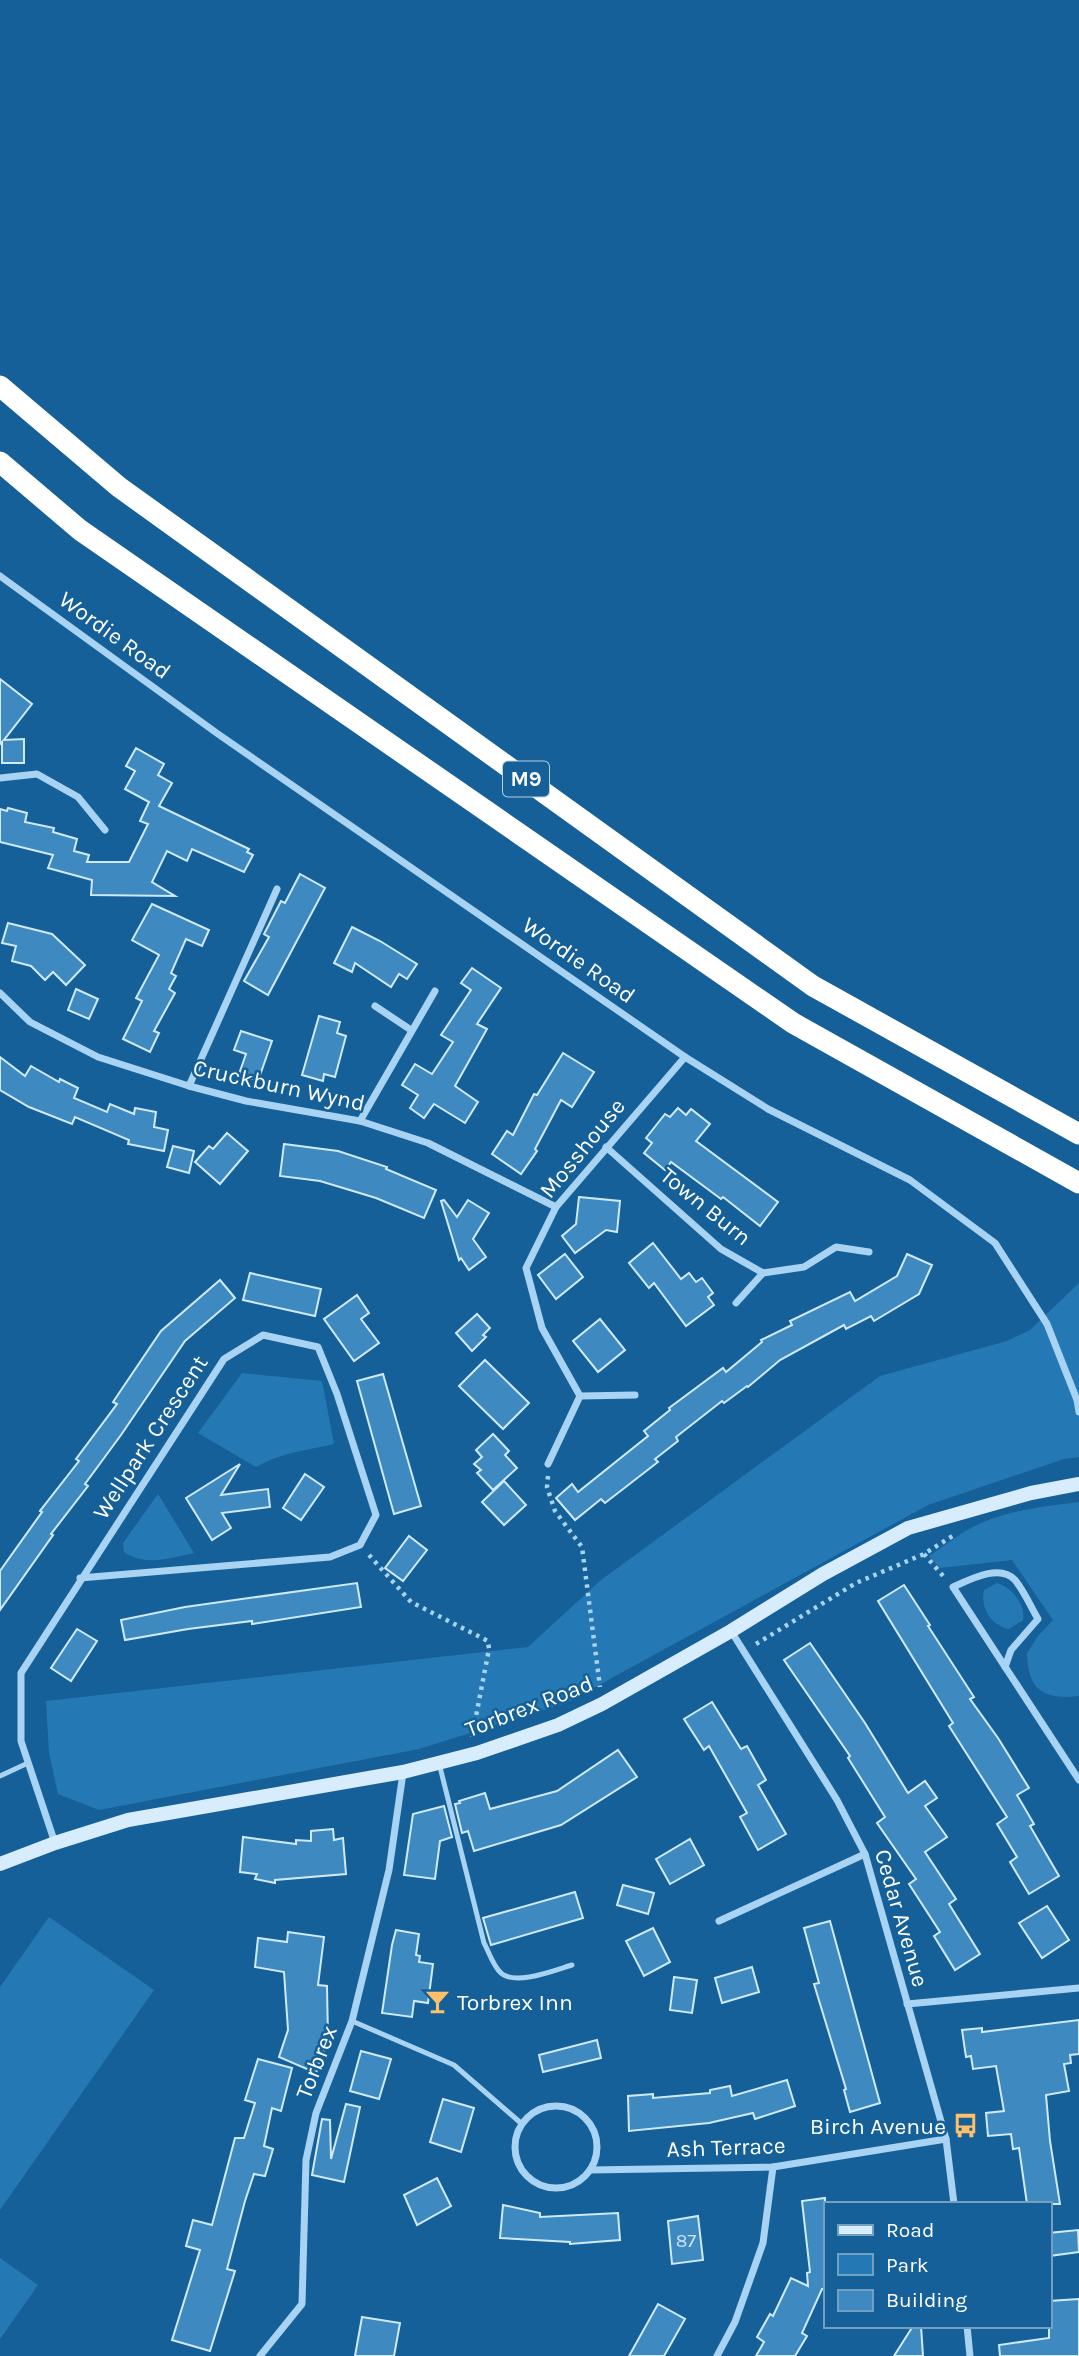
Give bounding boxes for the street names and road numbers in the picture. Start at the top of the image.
street label: Wordie Road [54,586,176,685]
road number: M9 [503,762,549,796]
street label: Wordie Road [517,912,640,1009]
street label: Cruckburn Wynd [190,1054,367,1117]
street label: Mosshouse [534,1093,631,1204]
street label: Town Burn [655,1162,756,1251]
street label: Wellpark Crescent [87,1350,214,1524]
street label: Torbrex Road [462,1670,597,1743]
street label: Cedar Avenue [869,1846,934,1990]
street label: Torbrex [290,2022,343,2103]
street label: Ash Terrace [666,2132,786,2163]

